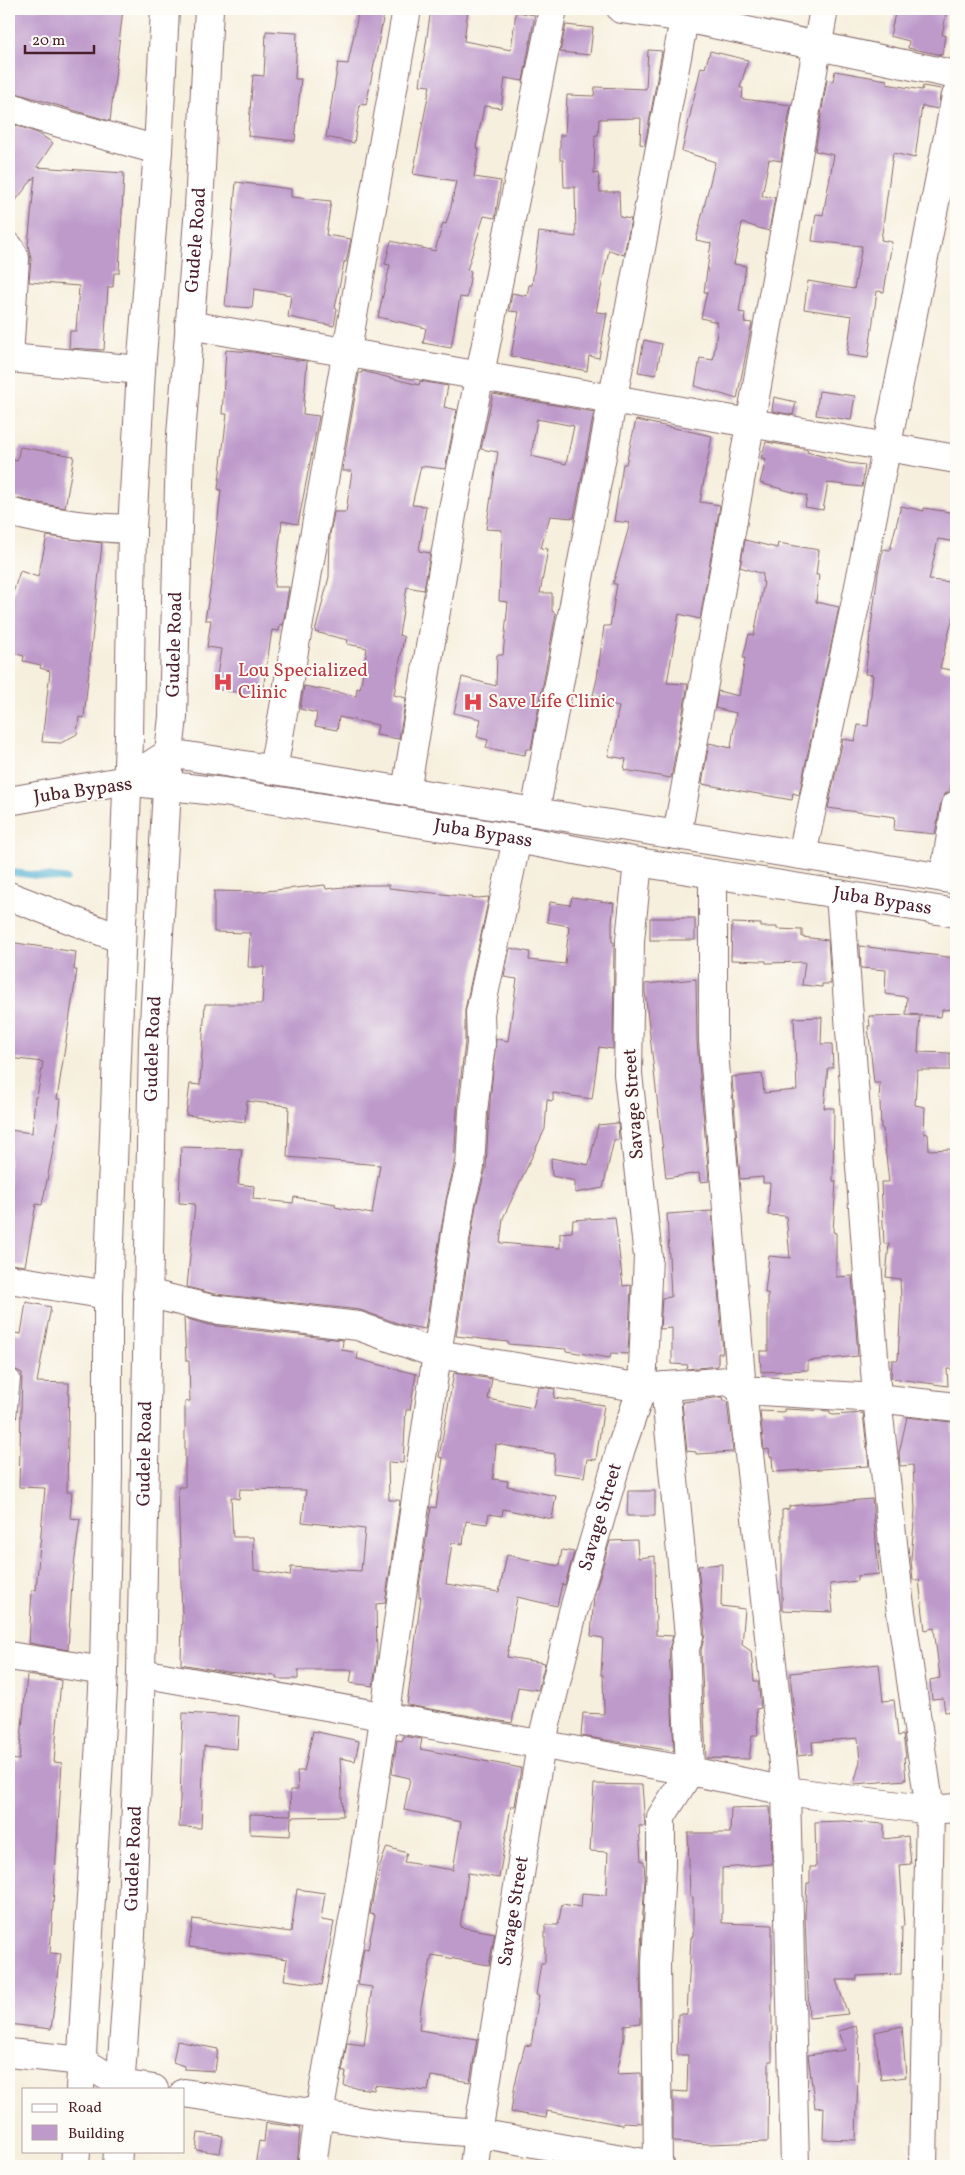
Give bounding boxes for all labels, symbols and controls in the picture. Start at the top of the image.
scale bar [25,22,94,54]
text: 20 m [32,31,65,52]
street label: Gudele Road [179,187,213,294]
street label: Gudele Road [161,591,189,698]
place label: Lou Specialized Clinic [238,658,368,706]
hospital icon: Lou Specialized Clinic [212,671,234,693]
place label: Save Life Clinic [488,689,615,715]
hospital icon: Save Life Clinic [462,691,484,713]
street label: Juba Bypass [32,771,134,811]
street label: Juba Bypass [432,813,535,855]
street label: Juba Bypass [831,880,934,922]
street label: Gudele Road [139,995,168,1102]
street label: Savage Street [617,1047,651,1160]
street label: Gudele Road [131,1400,159,1507]
street label: Savage Street [573,1460,629,1574]
street label: Gudele Road [119,1805,149,1912]
street label: Savage Street [492,1854,536,1968]
legend [22,2088,185,2152]
text: Road [68,2098,102,2119]
text: Building [68,2124,125,2145]

